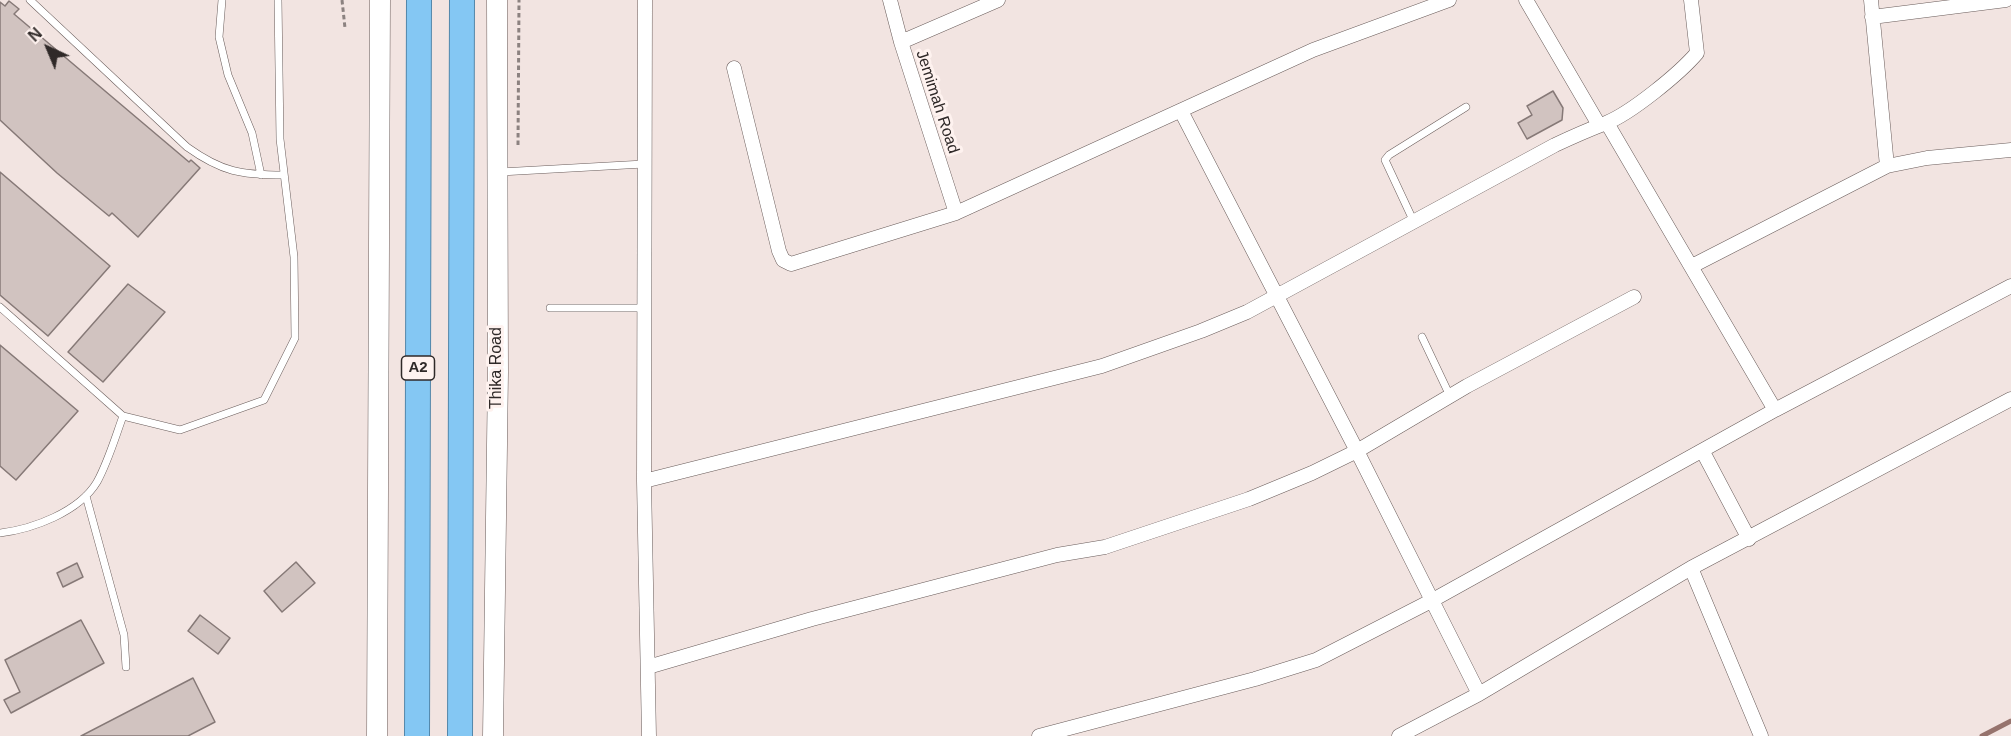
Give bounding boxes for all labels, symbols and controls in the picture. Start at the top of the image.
north arrow [18,18,78,78]
text: N [25,25,45,45]
street label: Jemimah Road [911,48,963,156]
street label: Thika Road [487,327,507,409]
road number: A2 [402,356,434,380]

